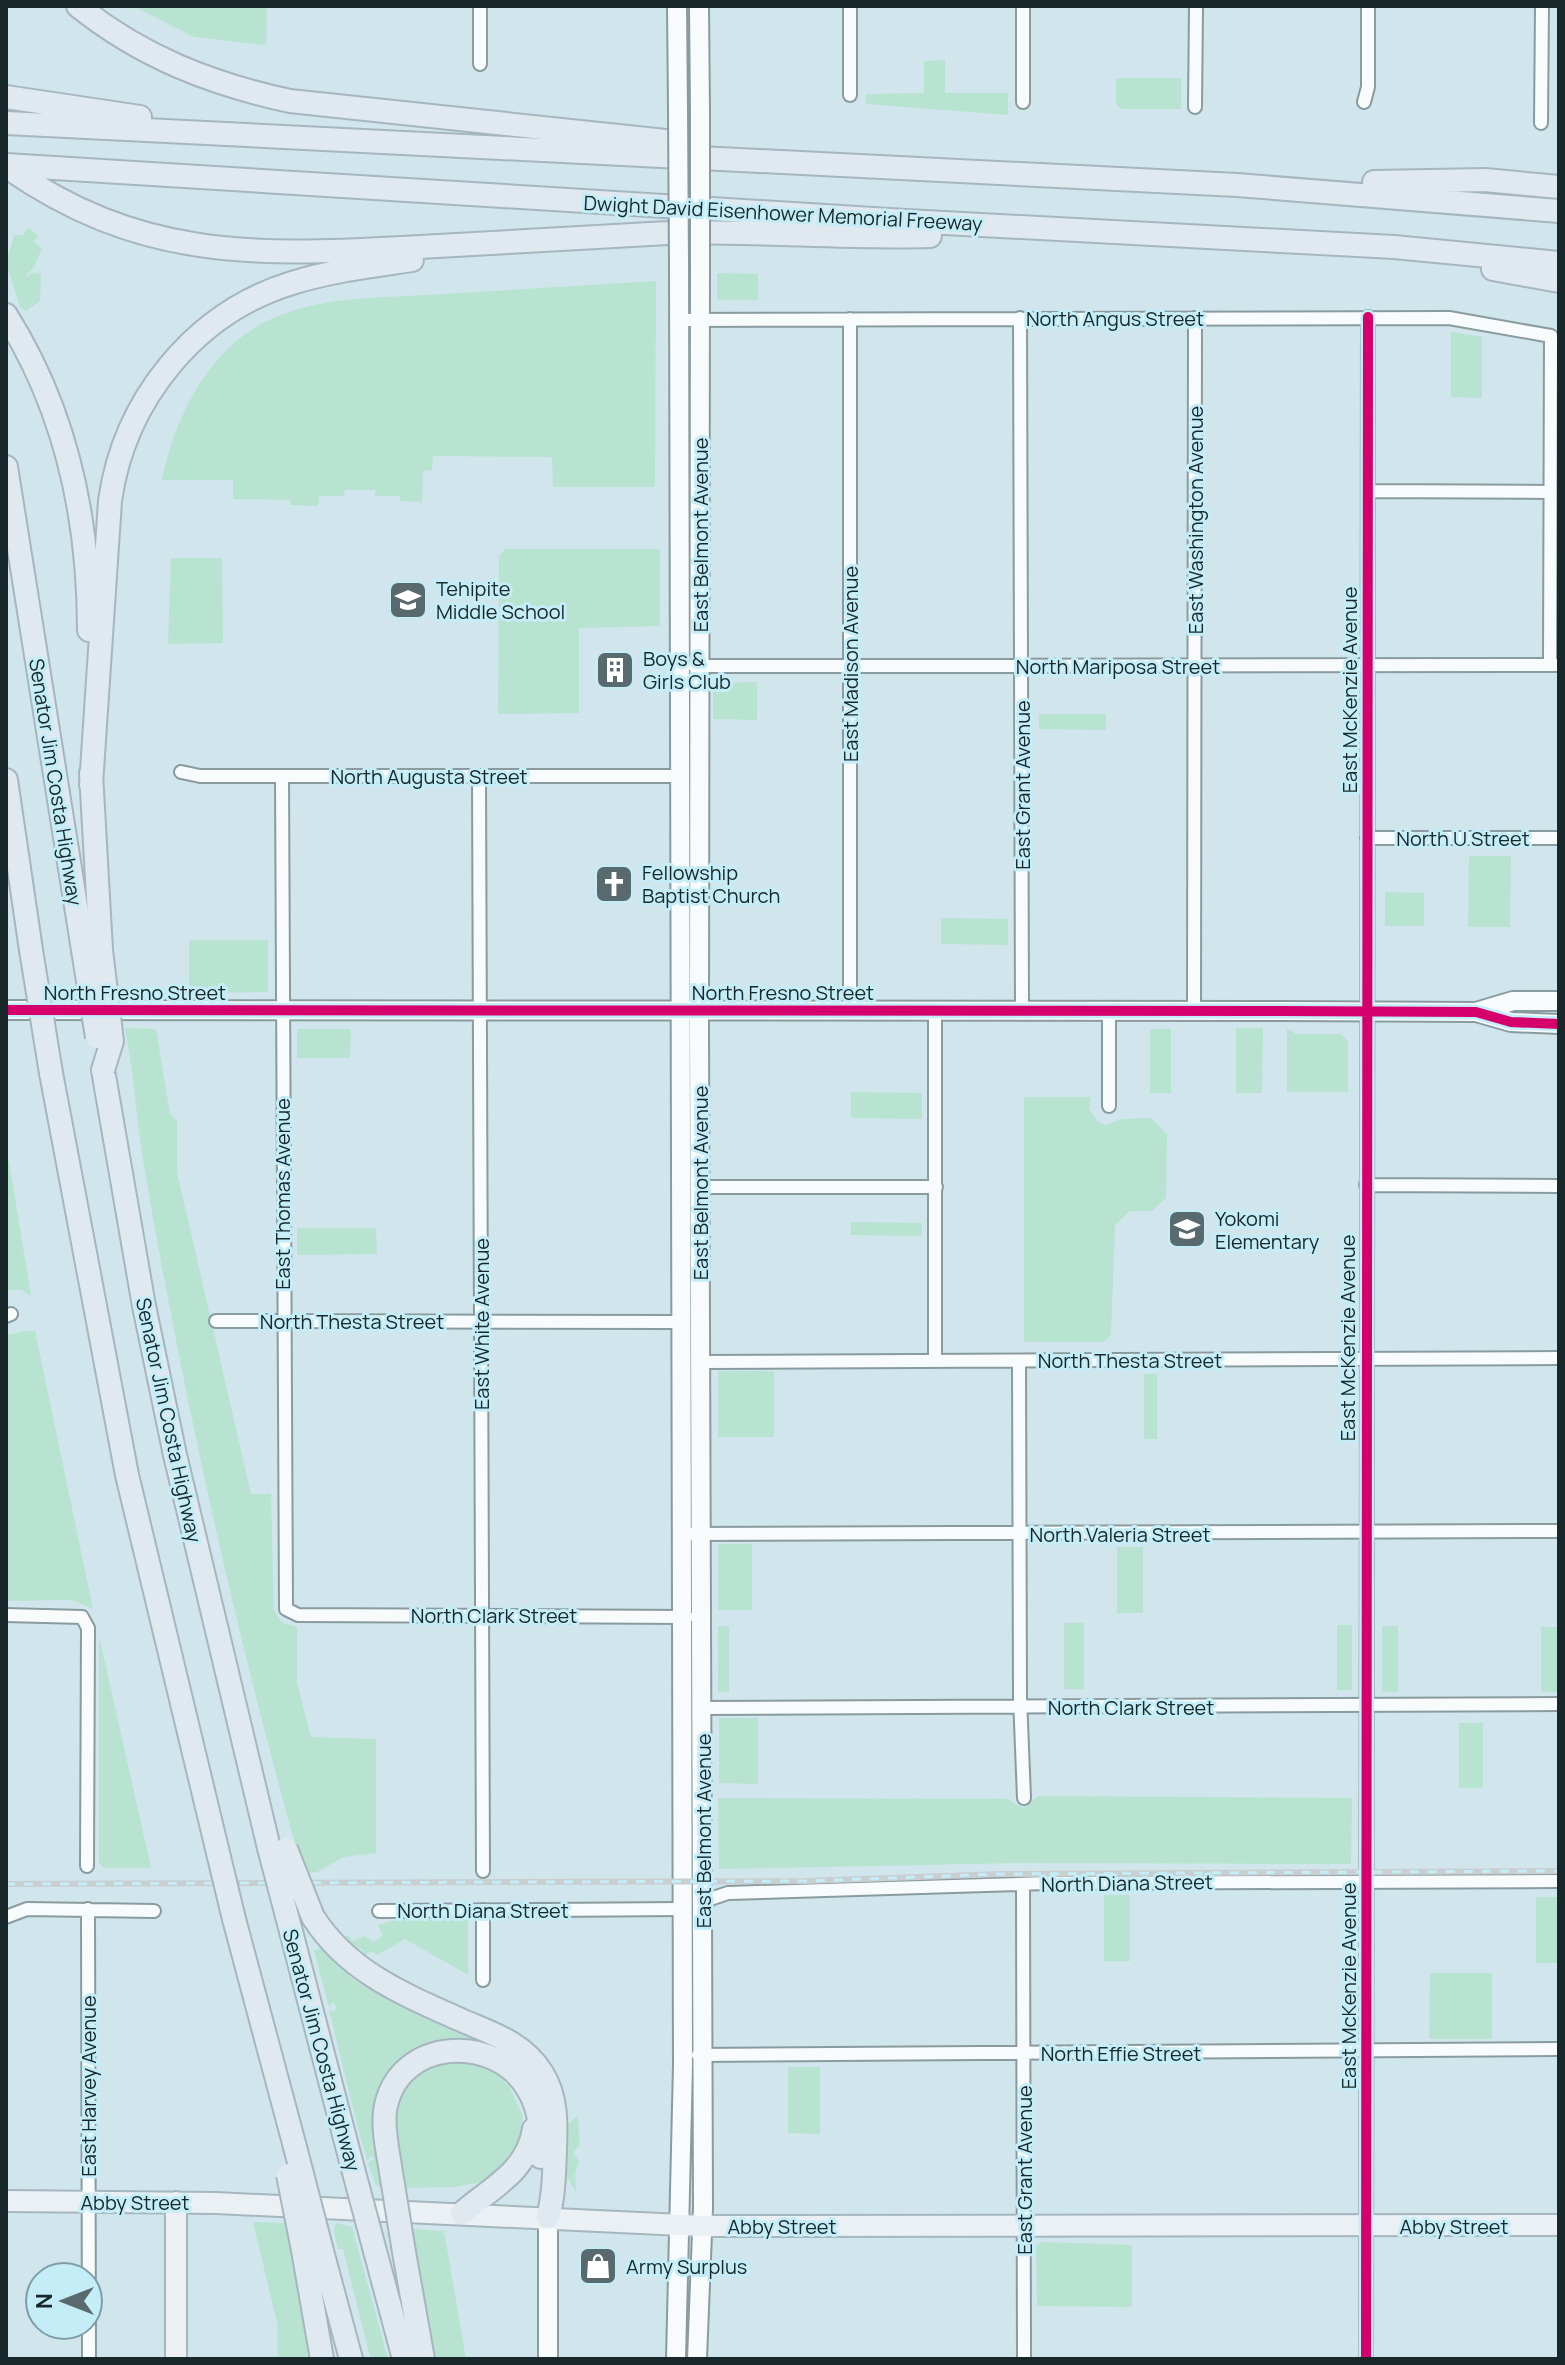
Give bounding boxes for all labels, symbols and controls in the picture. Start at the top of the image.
street label: Dwight David Eisenhower Memorial Freeway [583,189,984,237]
street label: North Angus Street [1026,305,1204,332]
street label: East Washington Avenue [1182,406,1209,634]
street label: East Belmont Avenue [687,438,714,632]
street label: East Madison Avenue [837,566,864,762]
place label: Tehipite Middle School [436,575,565,625]
school or university icon: Tehipite Middle School [387,579,429,621]
street label: East McKenzie Avenue [1336,587,1363,793]
place label: Boys & Girls Club [643,645,731,695]
building icon: Boys & Girls Club [594,649,636,691]
street label: North Mariposa Street [1016,653,1220,680]
street label: Senator Jim Costa Highway [23,657,89,908]
street label: East Grant Avenue [1009,700,1036,870]
street label: North Augusta Street [330,763,528,790]
street label: North U Street [1396,825,1530,852]
place label: Fellowship Baptist Church [642,859,780,909]
church icon: Fellowship Baptist Church [593,863,635,905]
street label: North Fresno Street [44,979,226,1006]
street label: North Fresno Street [692,979,874,1006]
street label: East Belmont Avenue [687,1086,714,1280]
street label: East Thomas Avenue [269,1098,296,1290]
place label: Yokomi Elementary [1215,1205,1320,1255]
school or university icon: Yokomi Elementary [1166,1208,1208,1250]
street label: East McKenzie Avenue [1334,1235,1361,1441]
street label: East White Avenue [468,1238,495,1410]
street label: Senator Jim Costa Highway [130,1295,208,1545]
street label: North Thesta Street [260,1308,444,1335]
street label: North Thesta Street [1038,1347,1222,1374]
street label: North Valeria Street [1030,1521,1211,1548]
street label: North Clark Street [411,1602,577,1629]
street label: North Clark Street [1048,1694,1214,1721]
street label: East Belmont Avenue [690,1734,717,1928]
street label: North Diana Street [1041,1868,1213,1898]
street label: East McKenzie Avenue [1335,1883,1362,2089]
street label: North Diana Street [397,1897,569,1924]
street label: Senator Jim Costa Highway [277,1926,367,2175]
street label: East Harvey Avenue [75,1995,102,2177]
street label: North Effie Street [1041,2040,1201,2067]
street label: East Grant Avenue [1011,2085,1038,2255]
street label: Abby Street [80,2189,190,2216]
street label: Abby Street [727,2213,837,2240]
street label: Abby Street [1399,2213,1509,2240]
shop icon: Army Surplus [577,2245,619,2287]
place label: Army Surplus [626,2253,747,2280]
north arrow [24,2261,104,2341]
text: N [29,2293,59,2309]

